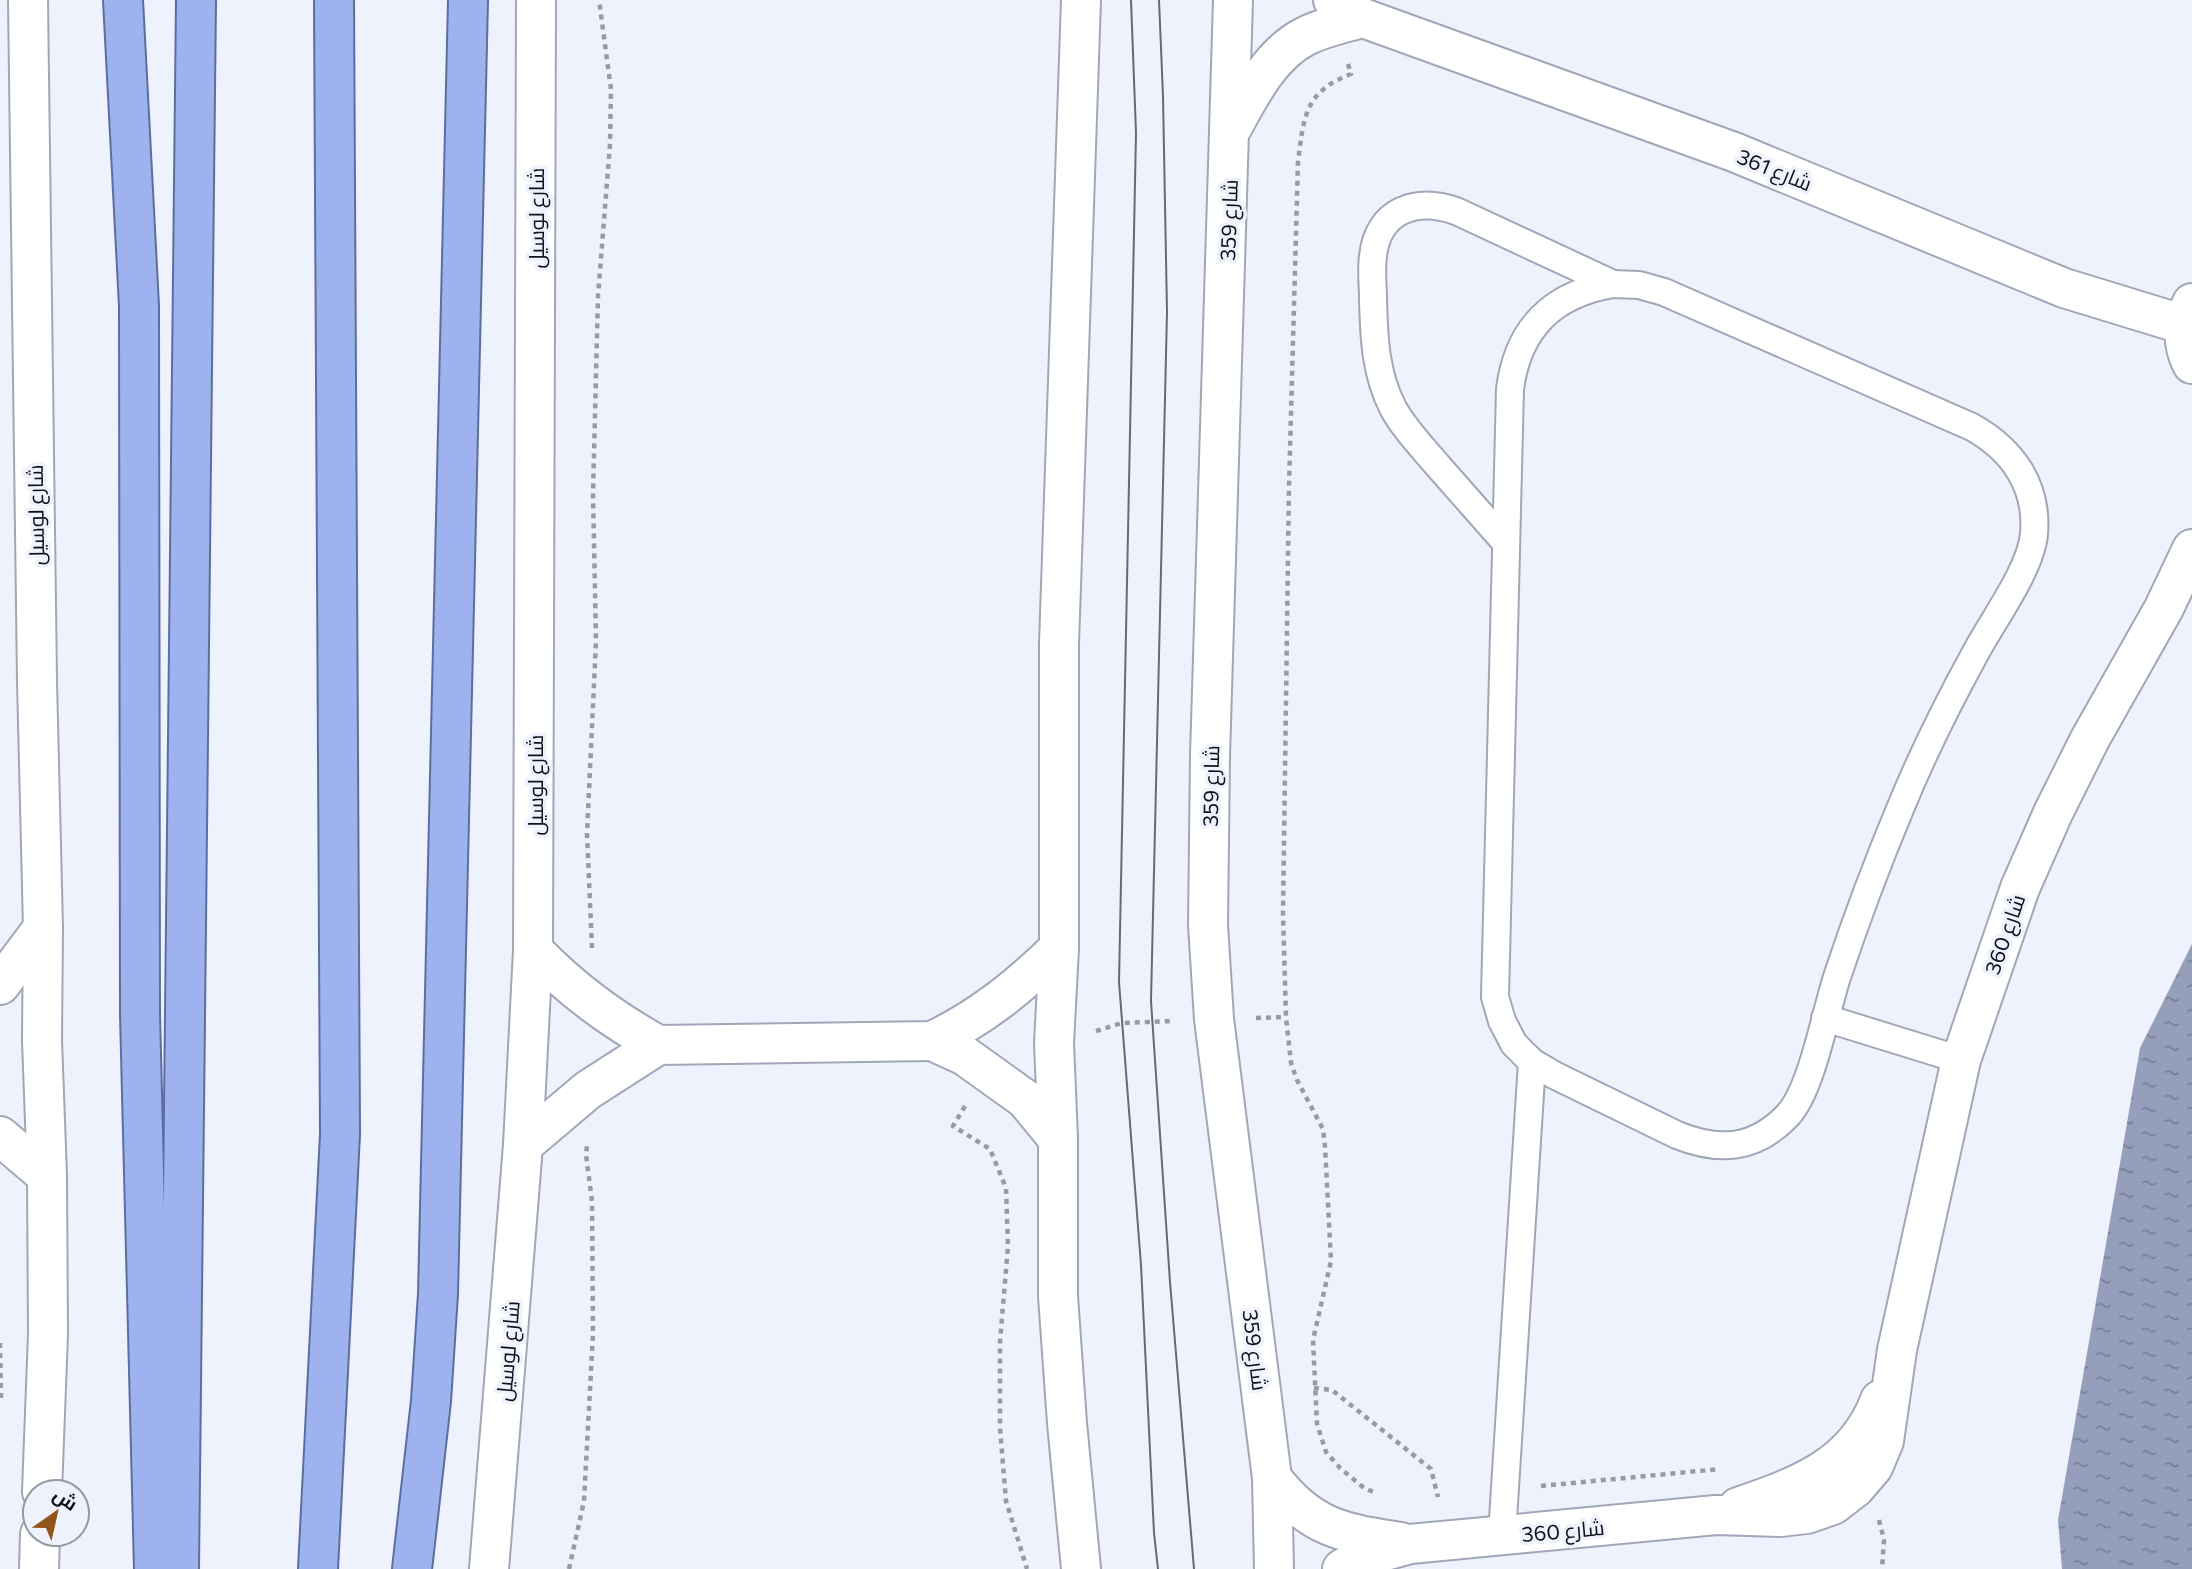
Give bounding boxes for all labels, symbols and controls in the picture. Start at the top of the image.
street label: شارع 361 [1733,143,1816,198]
street label: شارع لوسيل [523,168,551,268]
street label: شارع 359 [1214,179,1245,261]
street label: شارع لوسيل [22,464,51,566]
street label: شارع لوسيل [522,735,550,835]
street label: شارع 359 [1197,745,1226,827]
street label: شارع 360 [1979,891,2032,978]
street label: شارع لوسيل [490,1300,527,1403]
street label: شارع 359 [1236,1308,1273,1392]
north arrow [21,1478,91,1548]
text: ش [49,1482,82,1516]
street label: شارع 360 [1520,1514,1606,1549]

